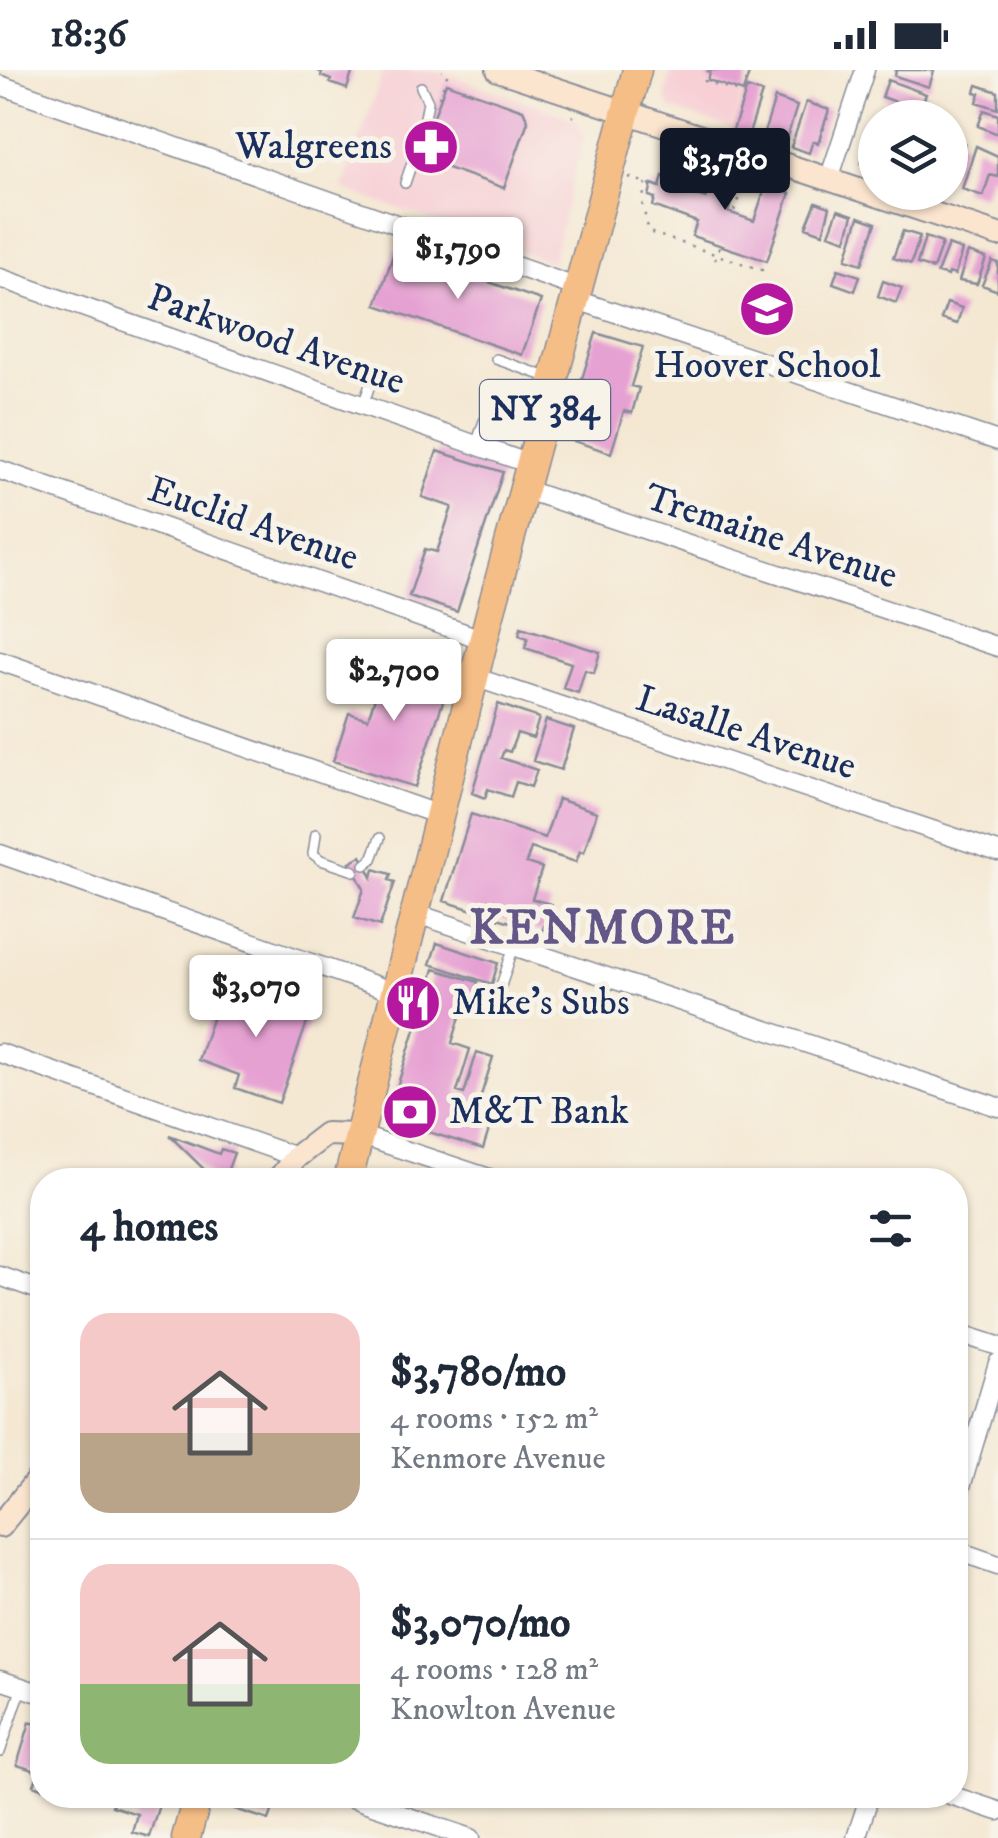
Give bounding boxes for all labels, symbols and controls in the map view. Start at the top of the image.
text: 18:36 [50,11,127,59]
map controls [858,100,968,210]
button: layers [858,100,968,210]
pharmacy icon: Walgreens [401,117,461,177]
place label: Walgreens [234,123,392,171]
pin: $3,780 [644,128,806,213]
text: $3,780 [682,140,768,180]
pin: $1,790 [377,217,539,302]
text: $1,790 [415,229,501,269]
street label: Parkwood Avenue [141,274,411,406]
school or university icon: Hoover School [737,279,797,339]
place label: Hoover School [653,342,881,390]
road number: NY 384 [480,380,610,440]
street label: Euclid Avenue [141,466,365,582]
street label: Tremaine Avenue [639,474,903,600]
pin: $2,700 [313,639,475,724]
text: $2,700 [348,651,440,691]
street label: Lasalle Avenue [630,675,862,791]
district label: KENMORE [469,899,737,959]
pin: $3,070 [175,955,337,1040]
text: $3,070 [211,967,301,1007]
restaurant icon: Mike's Subs [383,973,443,1033]
place label: Mike's Subs [452,979,630,1027]
bank icon: M&T Bank [380,1082,440,1142]
place label: M&T Bank [449,1088,629,1136]
icon: filters [863,1201,918,1256]
text: 4 homes [80,1202,218,1254]
text: $3,780/mo [390,1347,566,1399]
icon: home [160,1353,280,1473]
text: 4 rooms · 152 m² [390,1399,598,1439]
text: Kenmore Avenue [390,1439,606,1479]
text: $3,070/mo [390,1598,571,1650]
icon: home [160,1604,280,1724]
text: 4 rooms · 128 m² [390,1650,598,1690]
text: Knowlton Avenue [390,1690,616,1730]

